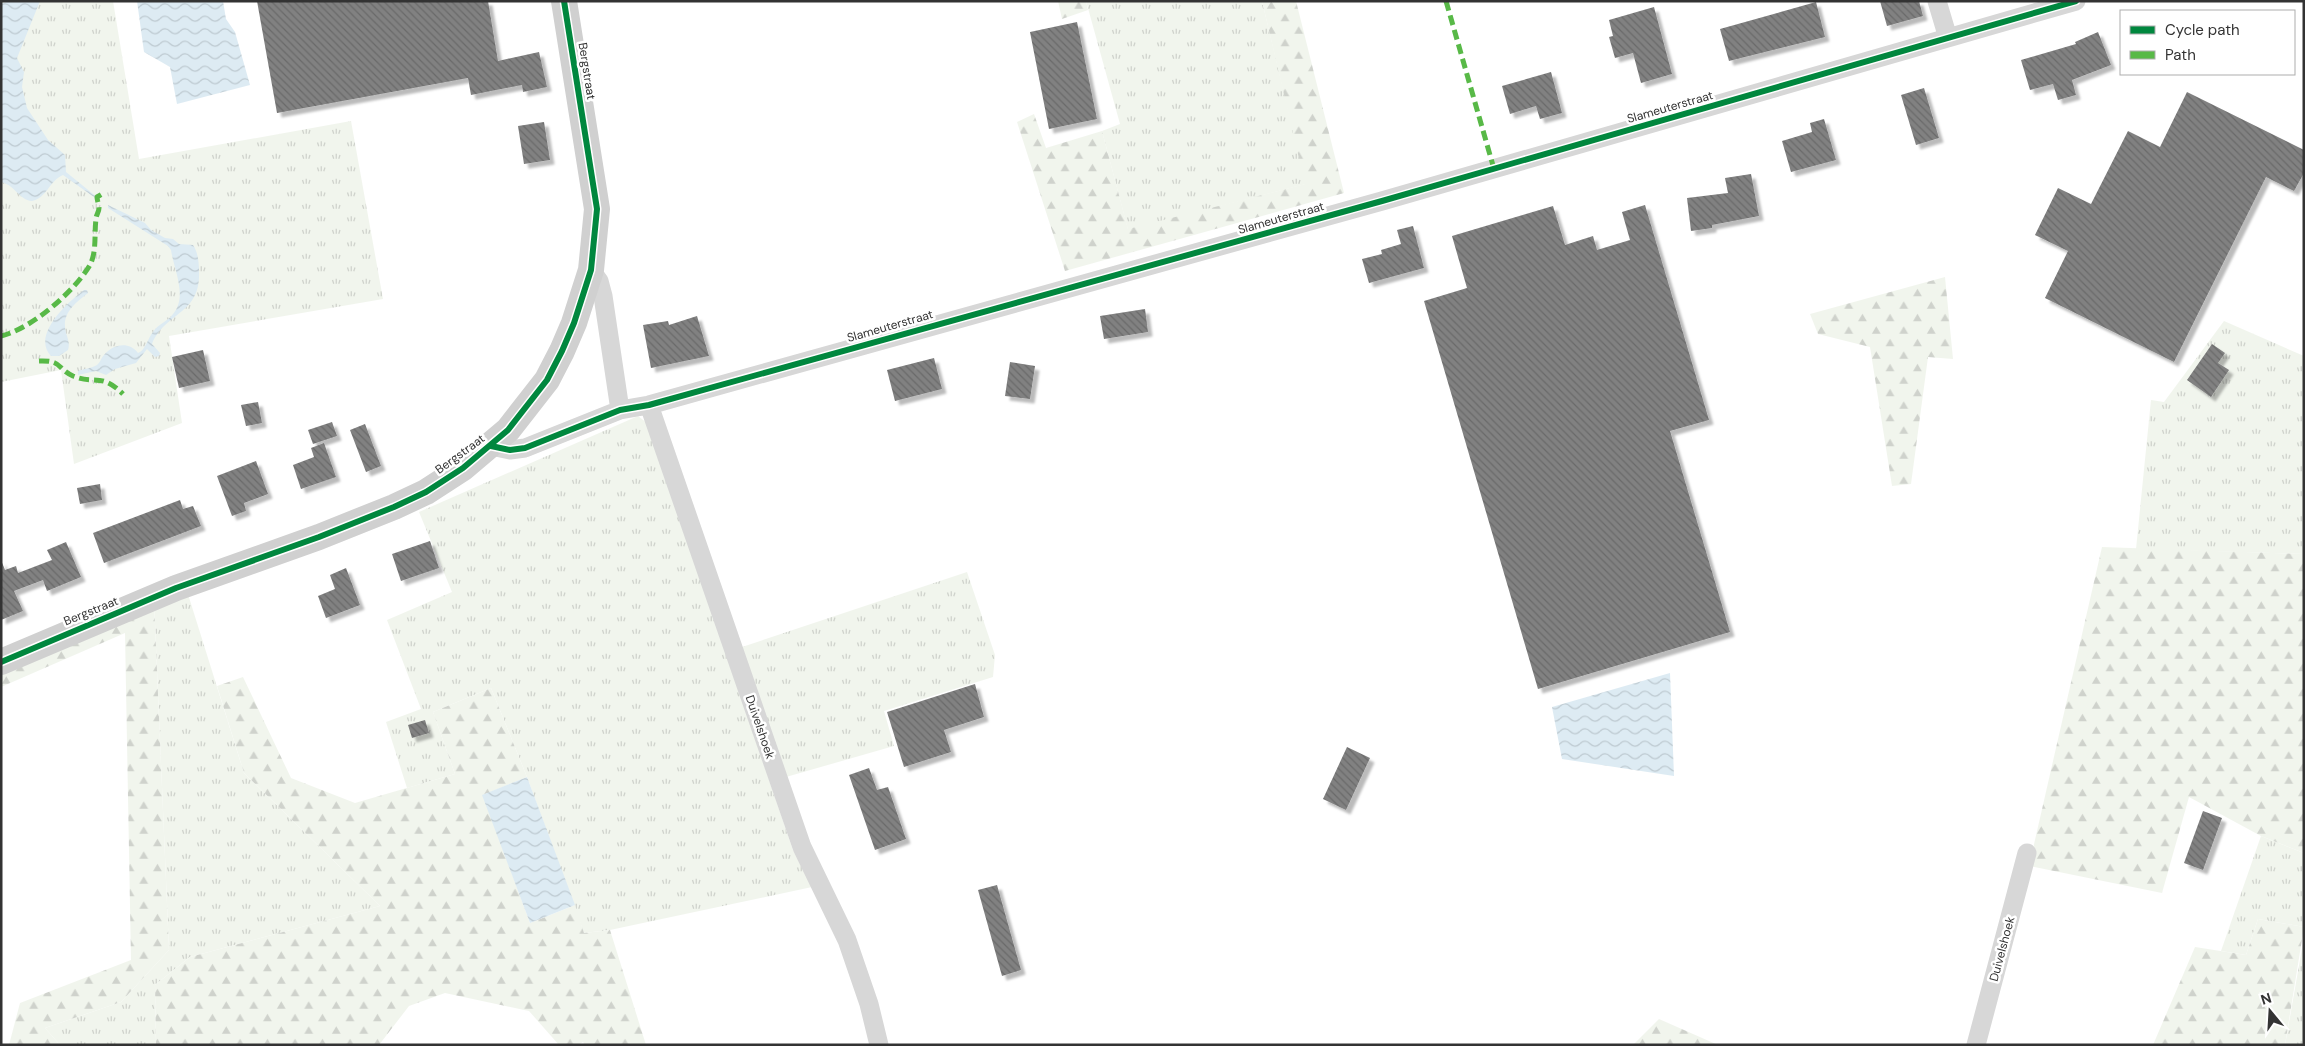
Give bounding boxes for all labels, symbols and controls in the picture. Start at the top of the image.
legend [2120,10,2295,75]
text: Cycle path [2165,20,2240,40]
street label: Bergstraat [575,41,599,101]
text: Path [2165,45,2196,65]
street label: Slameuterstraat [1625,87,1715,127]
street label: Slameuterstraat [1236,198,1326,238]
street label: Slameuterstraat [845,306,935,346]
street label: Bergstraat [432,430,488,477]
street label: Bergstraat [61,593,121,629]
street label: Duivelshoek [742,693,778,761]
street label: Duivelshoek [1986,915,2018,983]
north arrow [2245,986,2295,1036]
text: N [2258,988,2274,1009]

